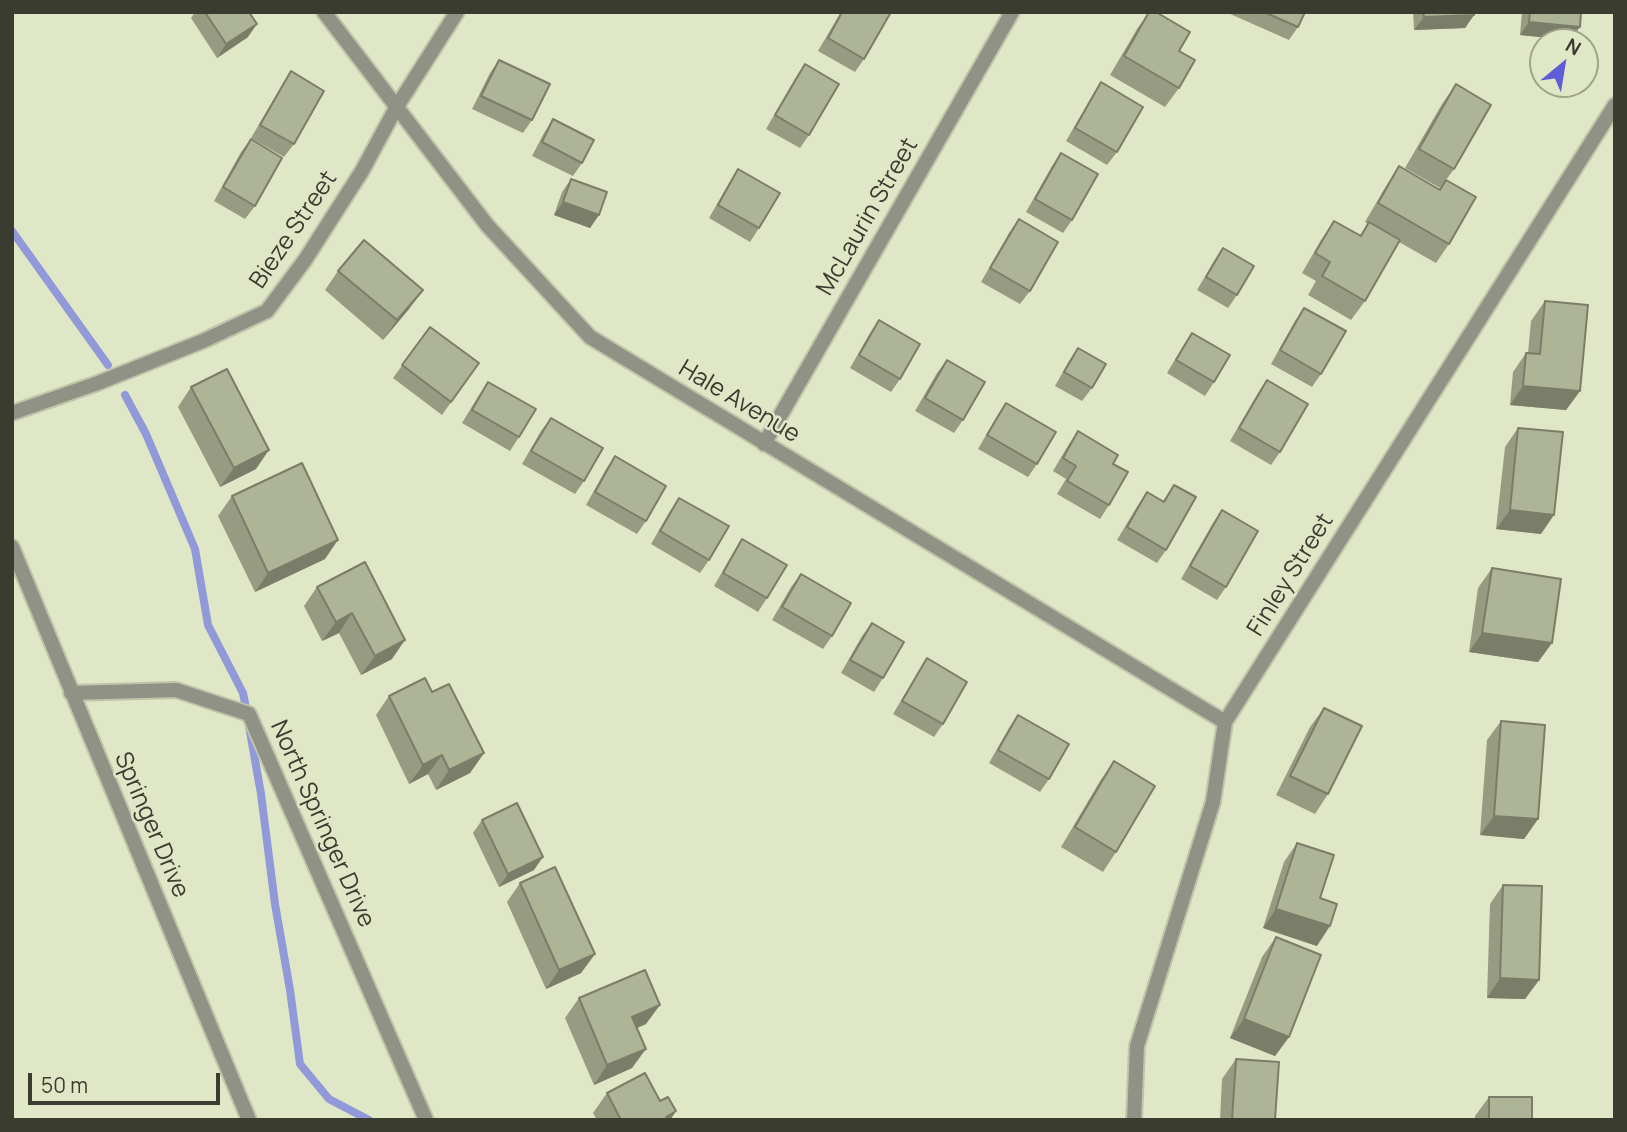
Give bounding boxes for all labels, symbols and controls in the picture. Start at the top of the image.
north arrow [1529,28,1599,98]
text: N [1561,32,1586,61]
street label: McLaurin Street [811,133,925,301]
street label: Bieze Street [244,166,344,294]
street label: Hale Avenue [673,355,805,449]
street label: Finley Street [1242,508,1340,642]
street label: North Springer Drive [263,716,381,932]
street label: Springer Drive [107,748,195,902]
scale bar [32,1058,224,1102]
text: 50 m [41,1071,88,1099]

